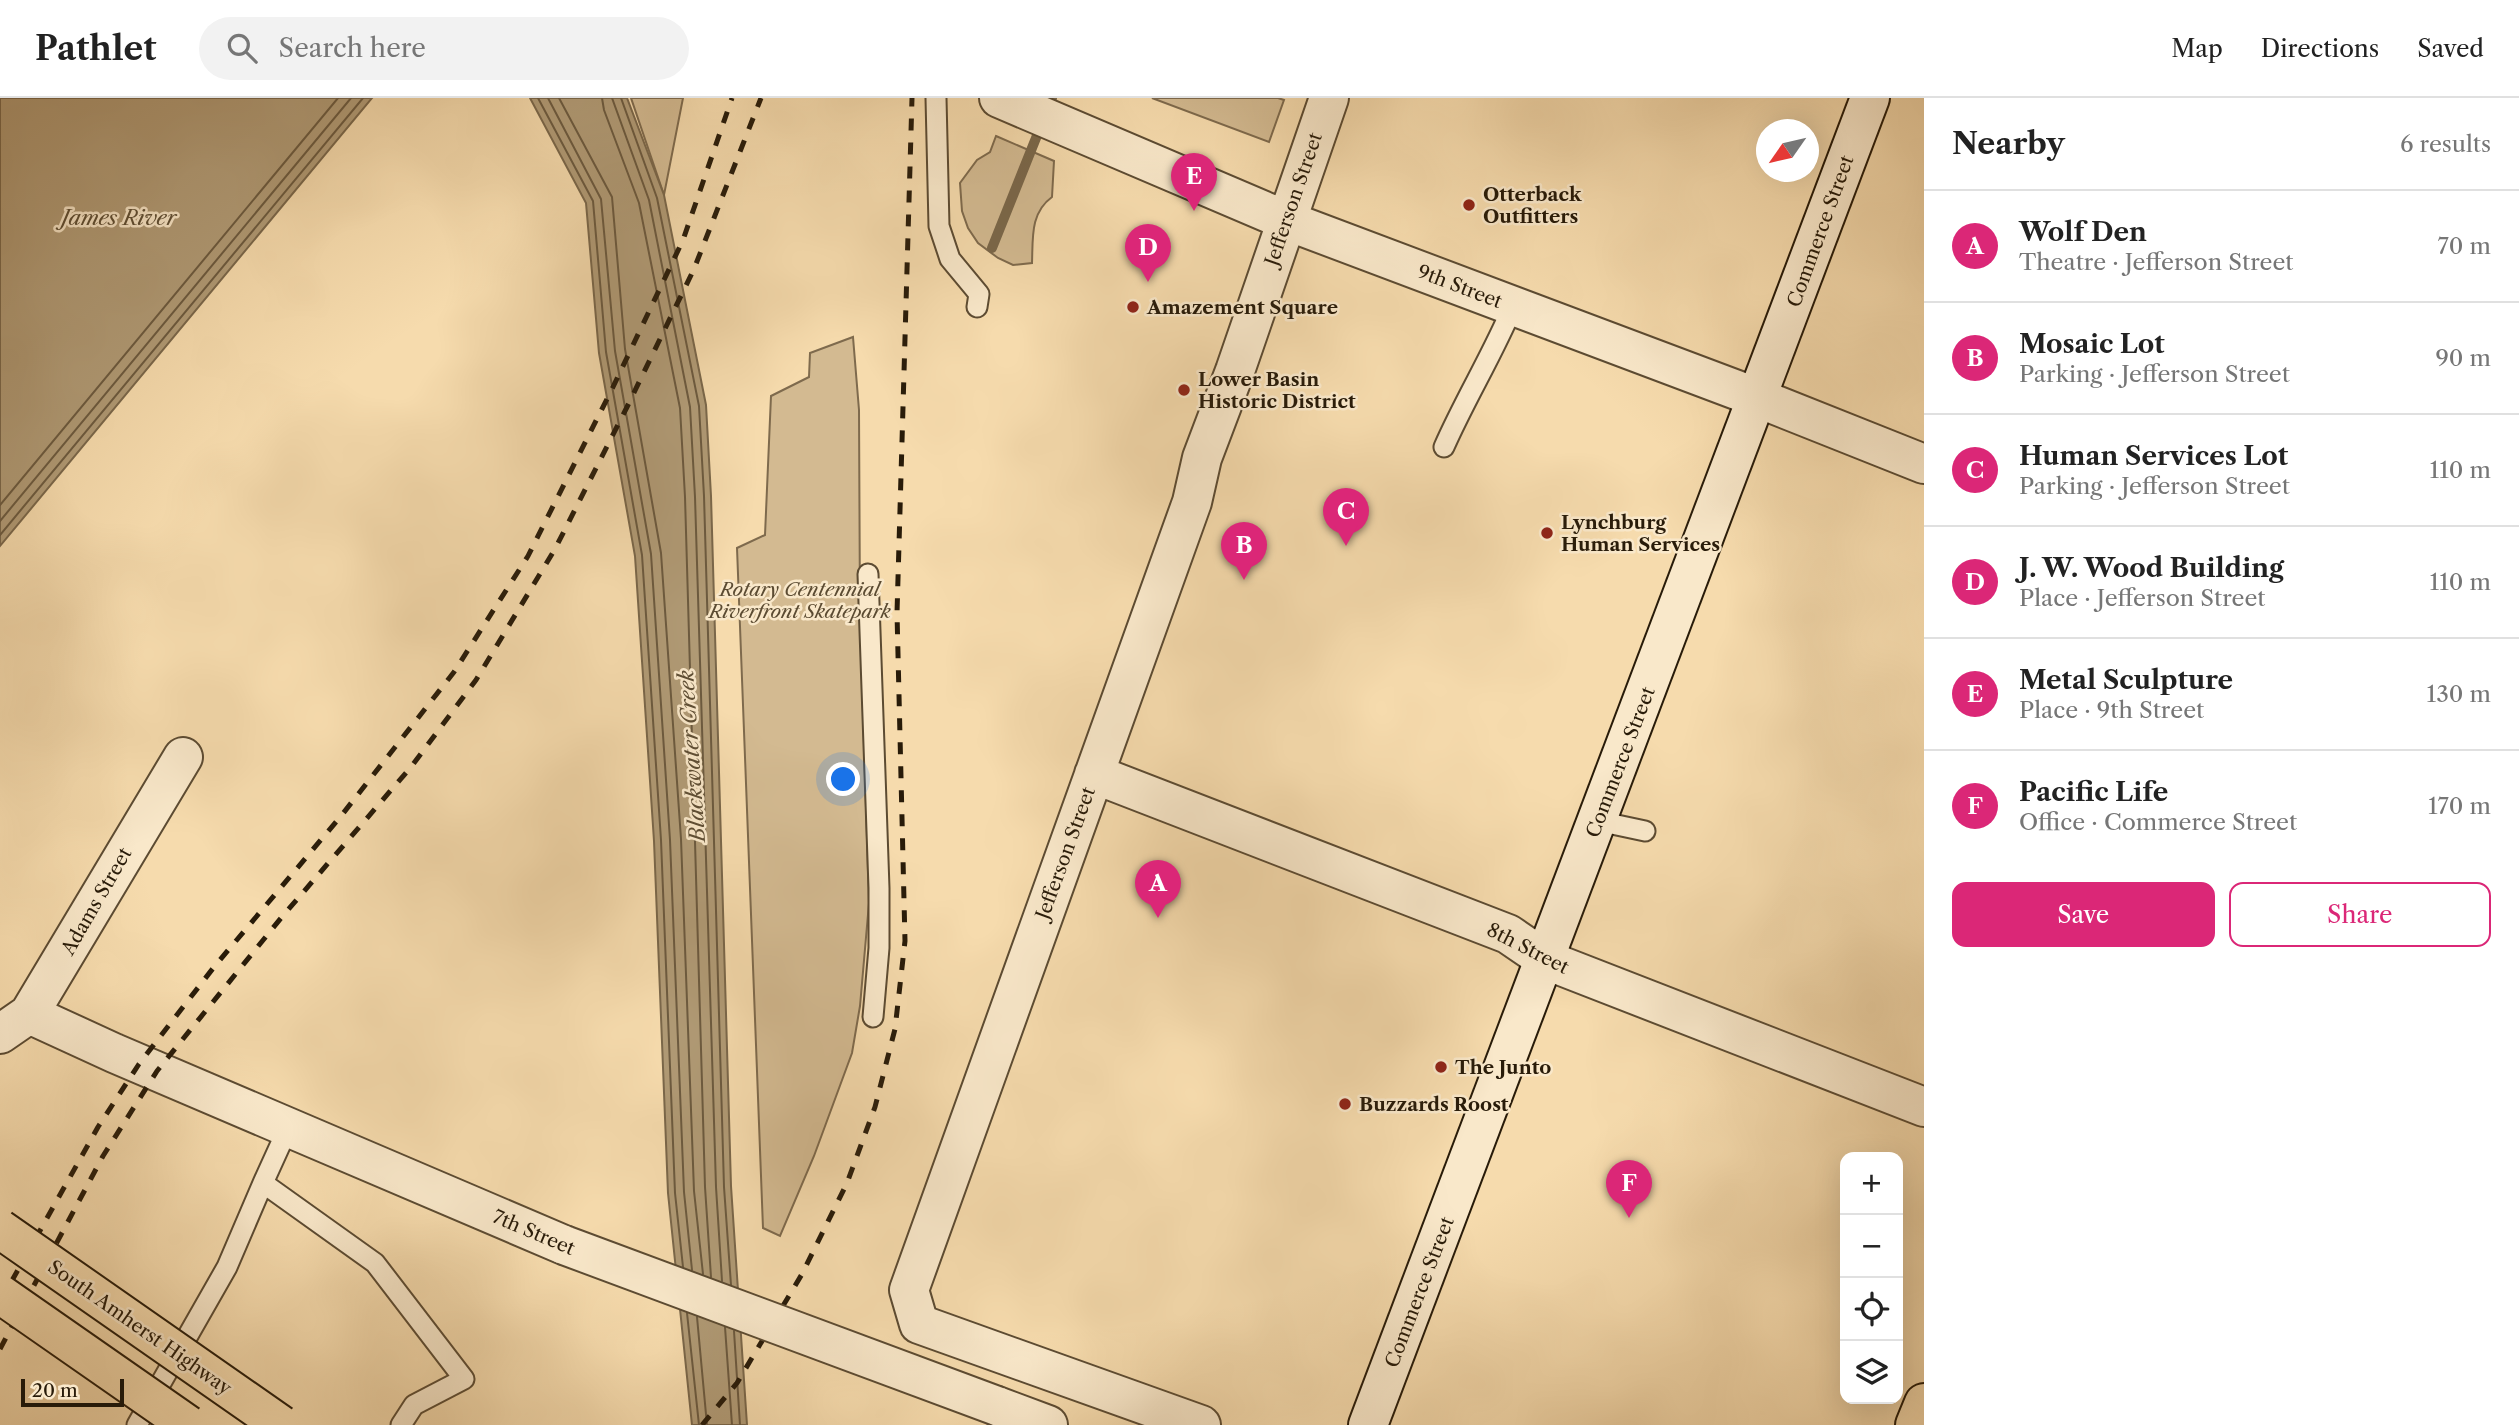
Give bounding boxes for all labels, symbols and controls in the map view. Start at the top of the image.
search box [199,17,689,80]
text: Pathlet [35,28,157,69]
icon: search [223,29,261,67]
text: Search here [279,32,426,64]
text: Map [2171,34,2223,63]
text: Directions [2261,34,2379,63]
text: Saved [2417,34,2484,63]
north arrow [1756,119,1819,182]
text: Nearby [1952,125,2065,162]
street label: Jefferson Street [1259,129,1327,272]
text: 6 results [2400,130,2491,158]
street label: Commerce Street [1782,152,1859,310]
pin: E [1171,153,1217,211]
place label: Otterback Outfitters [1483,183,1582,228]
marker: Otterback Outfitters [1461,197,1477,213]
water label: James River [55,205,178,230]
text: Wolf Den [2019,216,2147,248]
pin: D [1125,224,1171,282]
text: A [1966,232,1984,260]
text: 70 m [2438,232,2491,260]
text: Theatre · Jefferson Street [2019,248,2293,276]
street label: 9th Street [1414,260,1506,313]
place label: Amazement Square [1146,296,1338,319]
marker: Amazement Square [1125,299,1141,315]
text: Mosaic Lot [2019,328,2165,360]
text: B [1966,344,1984,372]
text: 90 m [2435,344,2491,372]
text: Parking · Jefferson Street [2019,360,2290,388]
place label: Lower Basin Historic District [1198,368,1356,413]
marker: Lower Basin Historic District [1176,382,1192,398]
text: Human Services Lot [2019,440,2288,472]
text: C [1966,456,1984,484]
text: 110 m [2430,456,2491,484]
text: Parking · Jefferson Street [2019,472,2290,500]
pin: C [1323,488,1369,546]
place label: Lynchburg Human Services [1561,511,1720,556]
pin: B [1221,522,1267,580]
marker: Lynchburg Human Services [1539,525,1555,541]
text: J. W. Wood Building [2019,552,2284,584]
text: D [1965,568,1985,596]
text: 110 m [2430,568,2491,596]
park label: Rotary Centennial Riverfront Skatepark [707,578,891,623]
text: Place · Jefferson Street [2019,584,2266,612]
text: Metal Sculpture [2019,664,2233,696]
water label: Blackwater Creek [673,669,710,845]
text: E [1967,680,1983,708]
text: 130 m [2427,680,2491,708]
street label: Commerce Street [1581,683,1660,841]
text: Place · 9th Street [2019,696,2204,724]
your location [826,762,860,796]
text: Pacific Life [2019,776,2168,808]
street label: Jefferson Street [1030,784,1100,925]
text: F [1967,792,1983,820]
text: 170 m [2428,792,2491,820]
text: Office · Commerce Street [2019,808,2297,836]
street label: Adams Street [56,843,137,960]
pin: A [1135,860,1181,918]
button: Save [1952,882,2215,947]
button: Share [2229,882,2491,947]
street label: 8th Street [1483,918,1573,979]
place label: The Junto [1455,1056,1551,1079]
marker: The Junto [1433,1059,1449,1075]
place label: Buzzards Roost [1359,1093,1509,1116]
marker: Buzzards Roost [1337,1096,1353,1112]
map controls [1840,1152,1903,1404]
button: + [1840,1152,1903,1215]
pin: F [1606,1160,1652,1218]
street label: 7th Street [489,1205,579,1260]
street label: Commerce Street [1380,1213,1459,1371]
button: − [1840,1215,1903,1278]
street label: South Amherst Highway [44,1255,236,1400]
button: locate [1840,1278,1903,1341]
button: layers [1840,1341,1903,1404]
scale bar [21,1376,124,1408]
text: 20 m [32,1379,78,1402]

